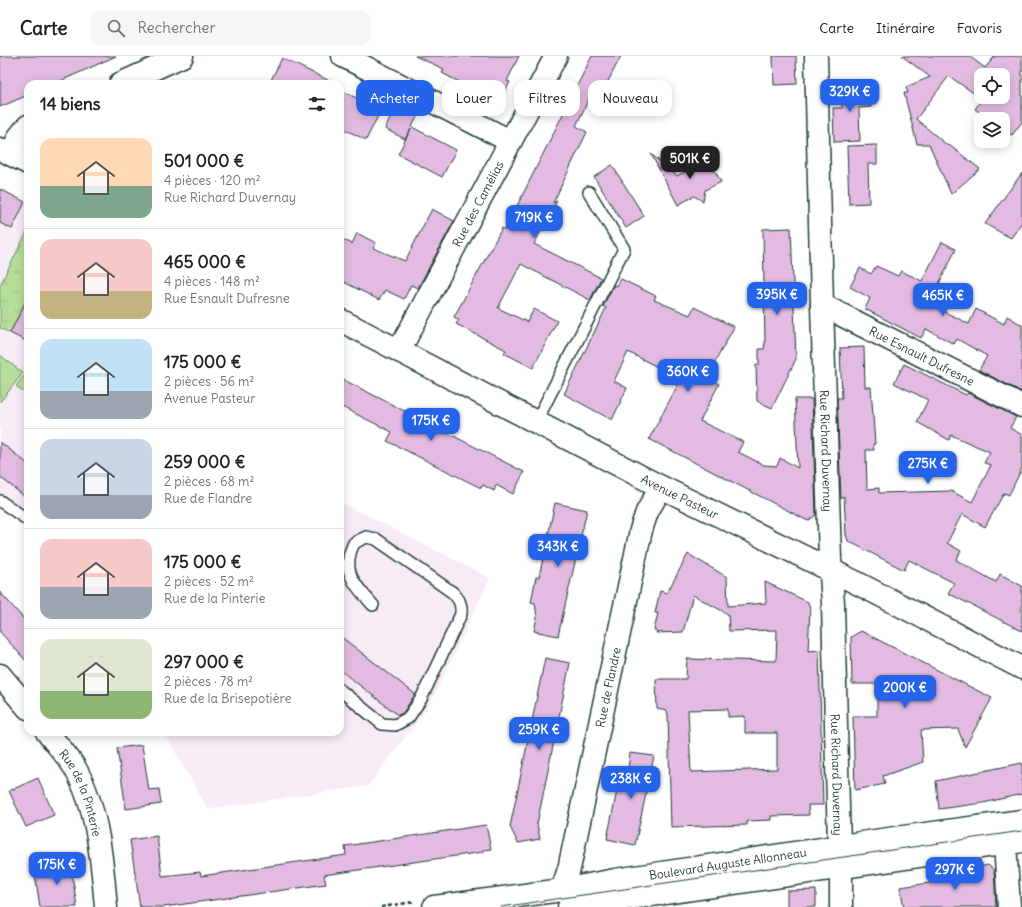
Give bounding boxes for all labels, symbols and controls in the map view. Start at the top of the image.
search box [91,10,371,46]
text: Carte [20,16,67,40]
icon: search [105,17,127,39]
text: Rechercher [137,18,216,37]
text: Carte [819,19,854,37]
text: Itinéraire [876,19,935,37]
text: Favoris [957,19,1002,37]
map controls [974,68,1010,148]
button: locate [974,68,1010,104]
pin: 329K € [817,79,883,113]
chip: Acheter [356,80,434,116]
chip: Louer [442,80,506,116]
chip: Filtres [514,80,580,116]
chip: Nouveau [588,80,672,116]
text: 329K € [829,83,871,100]
text: 14 biens [40,93,101,115]
icon: filters [306,93,328,115]
button: layers [974,112,1010,148]
pin: 501K € [657,146,723,180]
text: 501 000 € [164,150,244,172]
text: 501K € [670,150,710,167]
icon: home [72,154,120,202]
street label: Rue des Camélias [449,158,506,249]
text: 4 pièces · 120 m² [164,172,261,189]
text: Rue Richard Duvernay [164,189,296,206]
pin: 719K € [501,205,567,239]
text: 719K € [515,209,553,226]
text: 465 000 € [164,251,246,273]
icon: home [72,255,120,303]
text: 4 pièces · 148 m² [164,273,260,290]
pin: 395K € [744,282,810,316]
pin: 465K € [910,283,976,317]
text: 395K € [756,286,798,303]
text: 465K € [922,287,964,304]
text: Rue Esnault Dufresne [164,290,290,307]
street label: Rue Esnault Dufresne [867,323,977,388]
text: 175 000 € [164,351,241,373]
icon: home [72,355,120,403]
pin: 360K € [655,359,721,393]
text: 360K € [667,363,709,380]
text: 2 pièces · 56 m² [164,373,254,390]
text: Avenue Pasteur [164,390,256,407]
street label: Rue Richard Duvernay [817,390,836,512]
pin: 175K € [398,408,464,442]
text: 175K € [412,412,450,429]
text: 259 000 € [164,451,245,473]
pin: 275K € [895,451,961,485]
icon: home [72,455,120,503]
text: 275K € [908,455,948,472]
street label: Avenue Pasteur [639,471,721,522]
text: 2 pièces · 68 m² [164,473,254,490]
text: Rue de Flandre [164,490,252,507]
pin: 343K € [525,534,591,568]
text: 343K € [537,538,579,555]
text: 175 000 € [164,551,241,573]
icon: home [72,555,120,603]
text: 2 pièces · 52 m² [164,573,254,590]
text: Rue de la Pinterie [164,590,266,607]
street label: Rue de Flandre [592,646,623,729]
text: 297 000 € [164,651,244,673]
icon: home [72,655,120,703]
text: 2 pièces · 78 m² [164,673,253,690]
pin: 200K € [872,675,938,709]
text: 200K € [883,679,927,696]
text: Rue de la Brisepotière [164,690,291,707]
street label: Rue Richard Duvernay [828,713,846,836]
pin: 259K € [506,717,572,751]
text: 259K € [518,721,560,738]
street label: Rue de la Pinterie [56,746,105,838]
pin: 238K € [598,766,664,800]
text: 238K € [610,770,652,787]
street label: Boulevard Auguste Allonneau [648,844,808,882]
pin: 175K € [24,852,90,886]
text: 175K € [38,856,76,873]
pin: 297K € [922,857,988,891]
text: 297K € [935,861,975,878]

